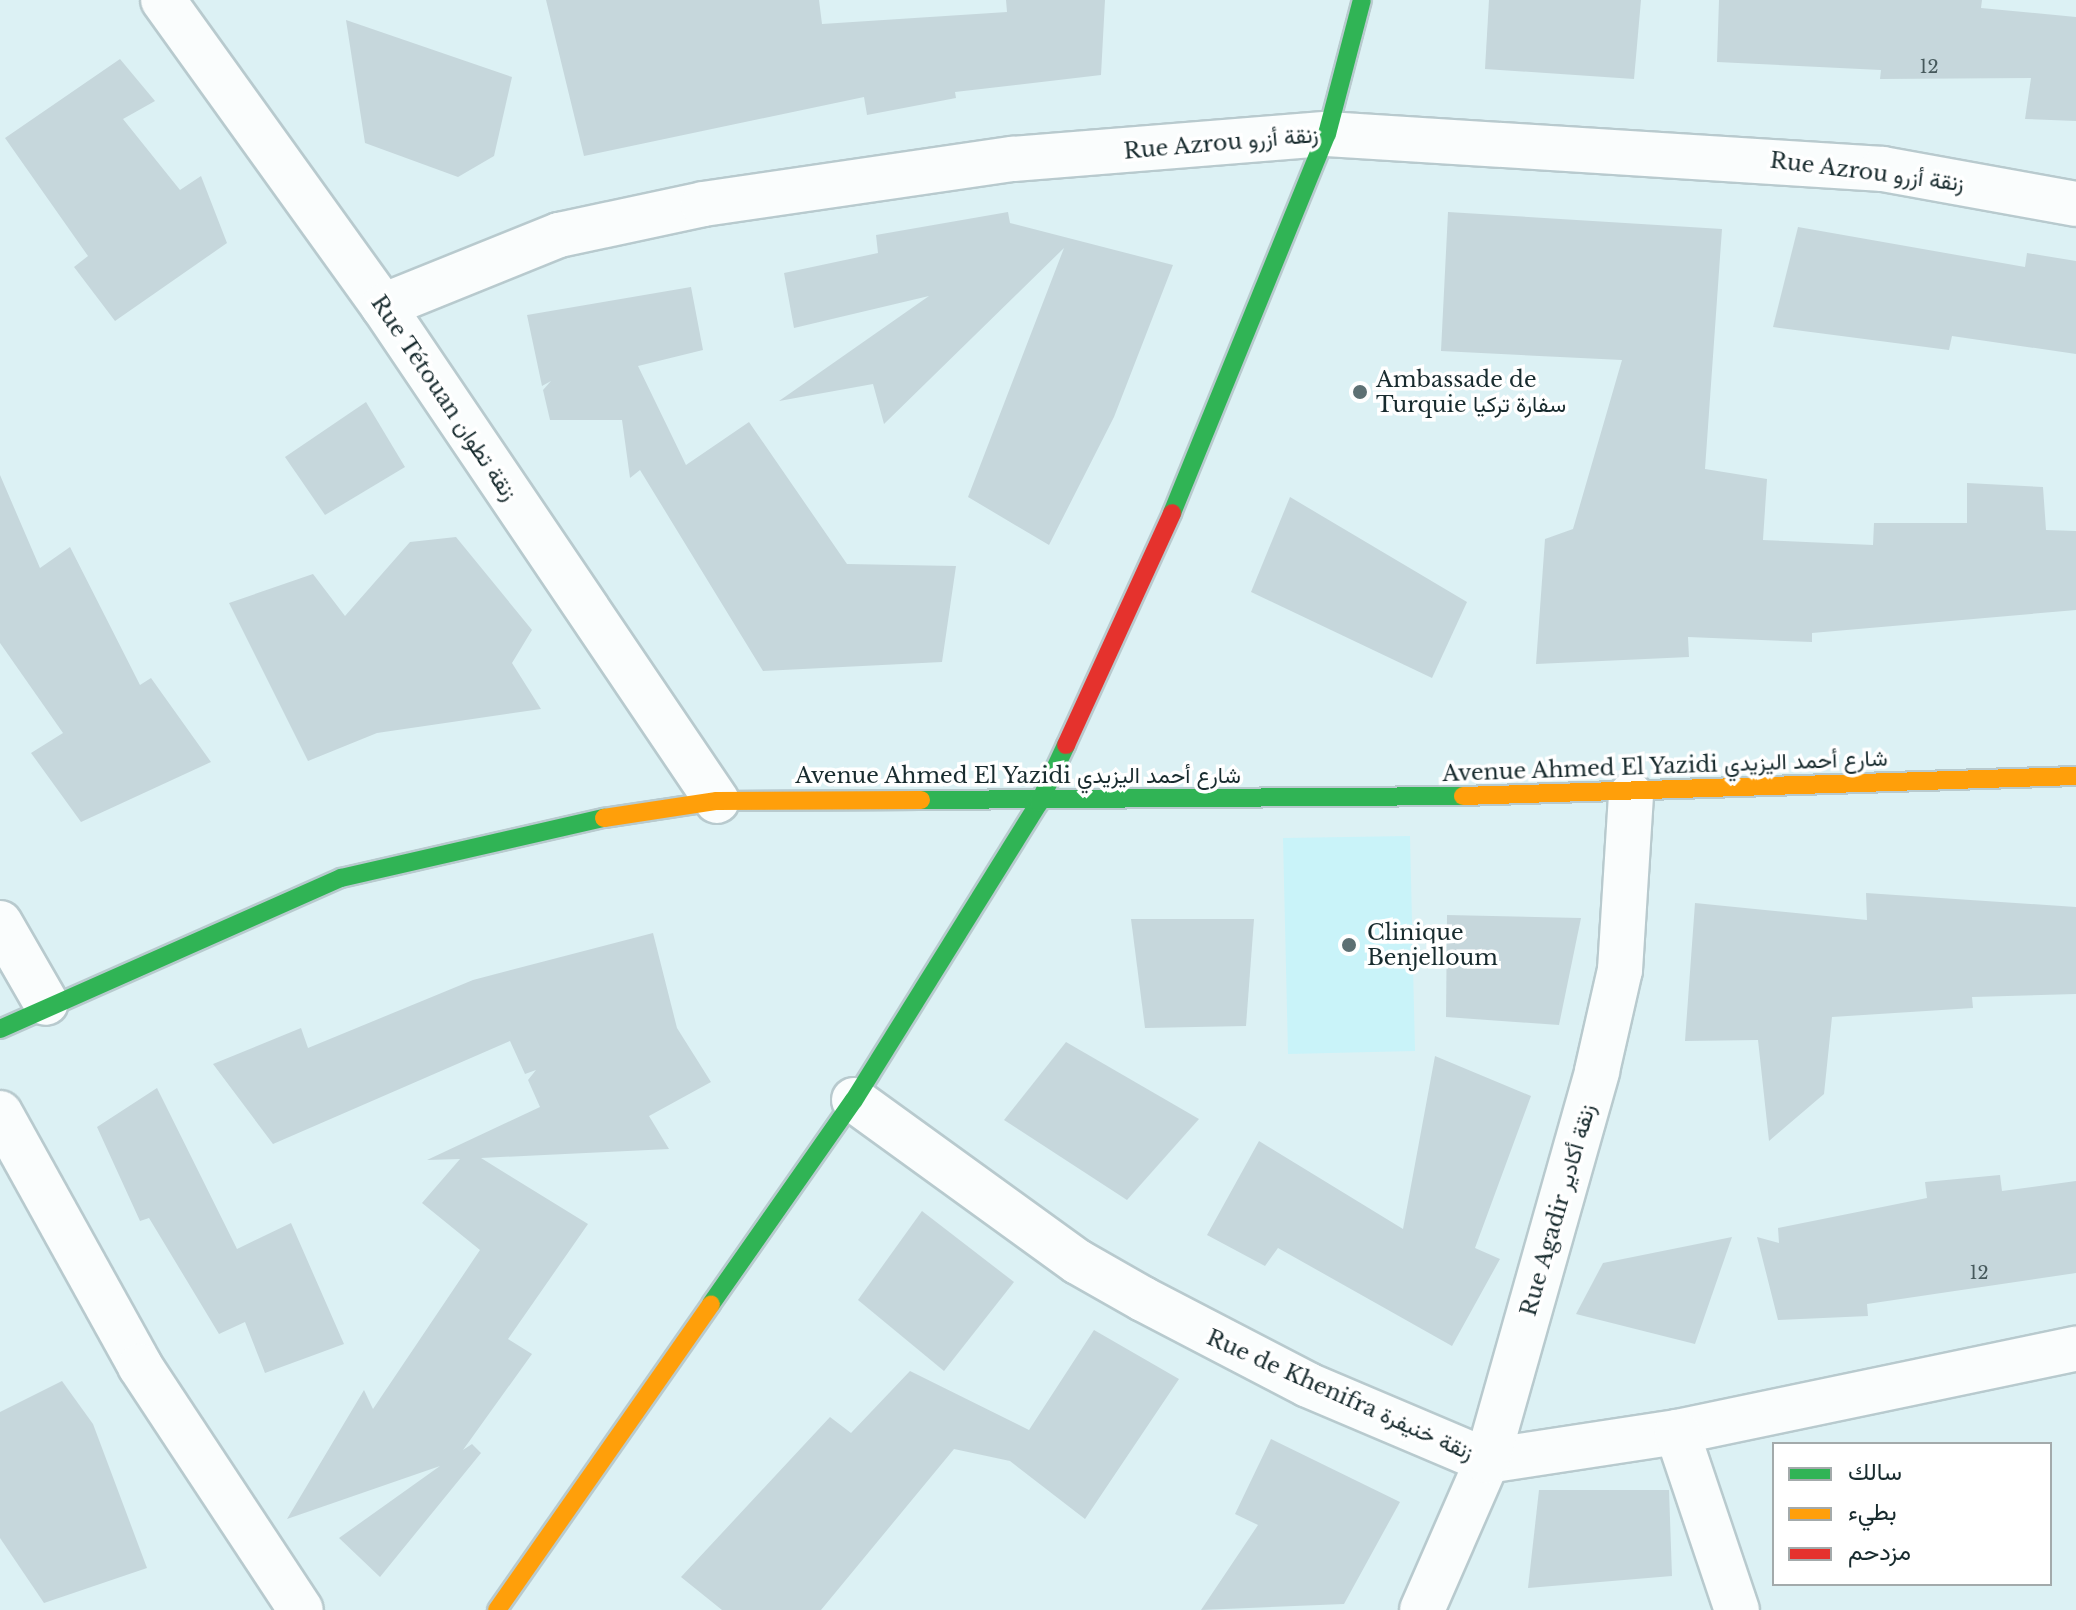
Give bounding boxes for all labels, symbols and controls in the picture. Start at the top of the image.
house number: 12 [1919,56,1939,78]
street label: Rue Azrou زنقة أزرو [1122,121,1320,165]
street label: Rue Azrou زنقة أزرو [1768,147,1966,197]
street label: Rue Tétouan زنقة تطوان [365,290,523,506]
place label: Ambassade de Turquie سفارة تركيا [1376,366,1566,418]
marker: Ambassade de Turquie سفارة تركيا [1351,383,1369,401]
street label: Avenue Ahmed El Yazidi شارع أحمد اليزيدي [1441,745,1889,787]
street label: Avenue Ahmed El Yazidi شارع أحمد اليزيدي [794,763,1242,789]
place label: Clinique Benjelloum [1367,919,1498,970]
marker: Clinique Benjelloum [1338,934,1360,956]
street label: Rue Agadir زنقة أكادير [1515,1100,1601,1320]
house number: 12 [1969,1262,1989,1284]
street label: Rue de Khenifra زنقة خنيفرة [1202,1324,1478,1466]
legend [1772,1442,2052,1586]
text: سالك [1848,1457,1902,1486]
text: بطيء [1848,1497,1897,1526]
text: مزدحم [1848,1537,1911,1566]

